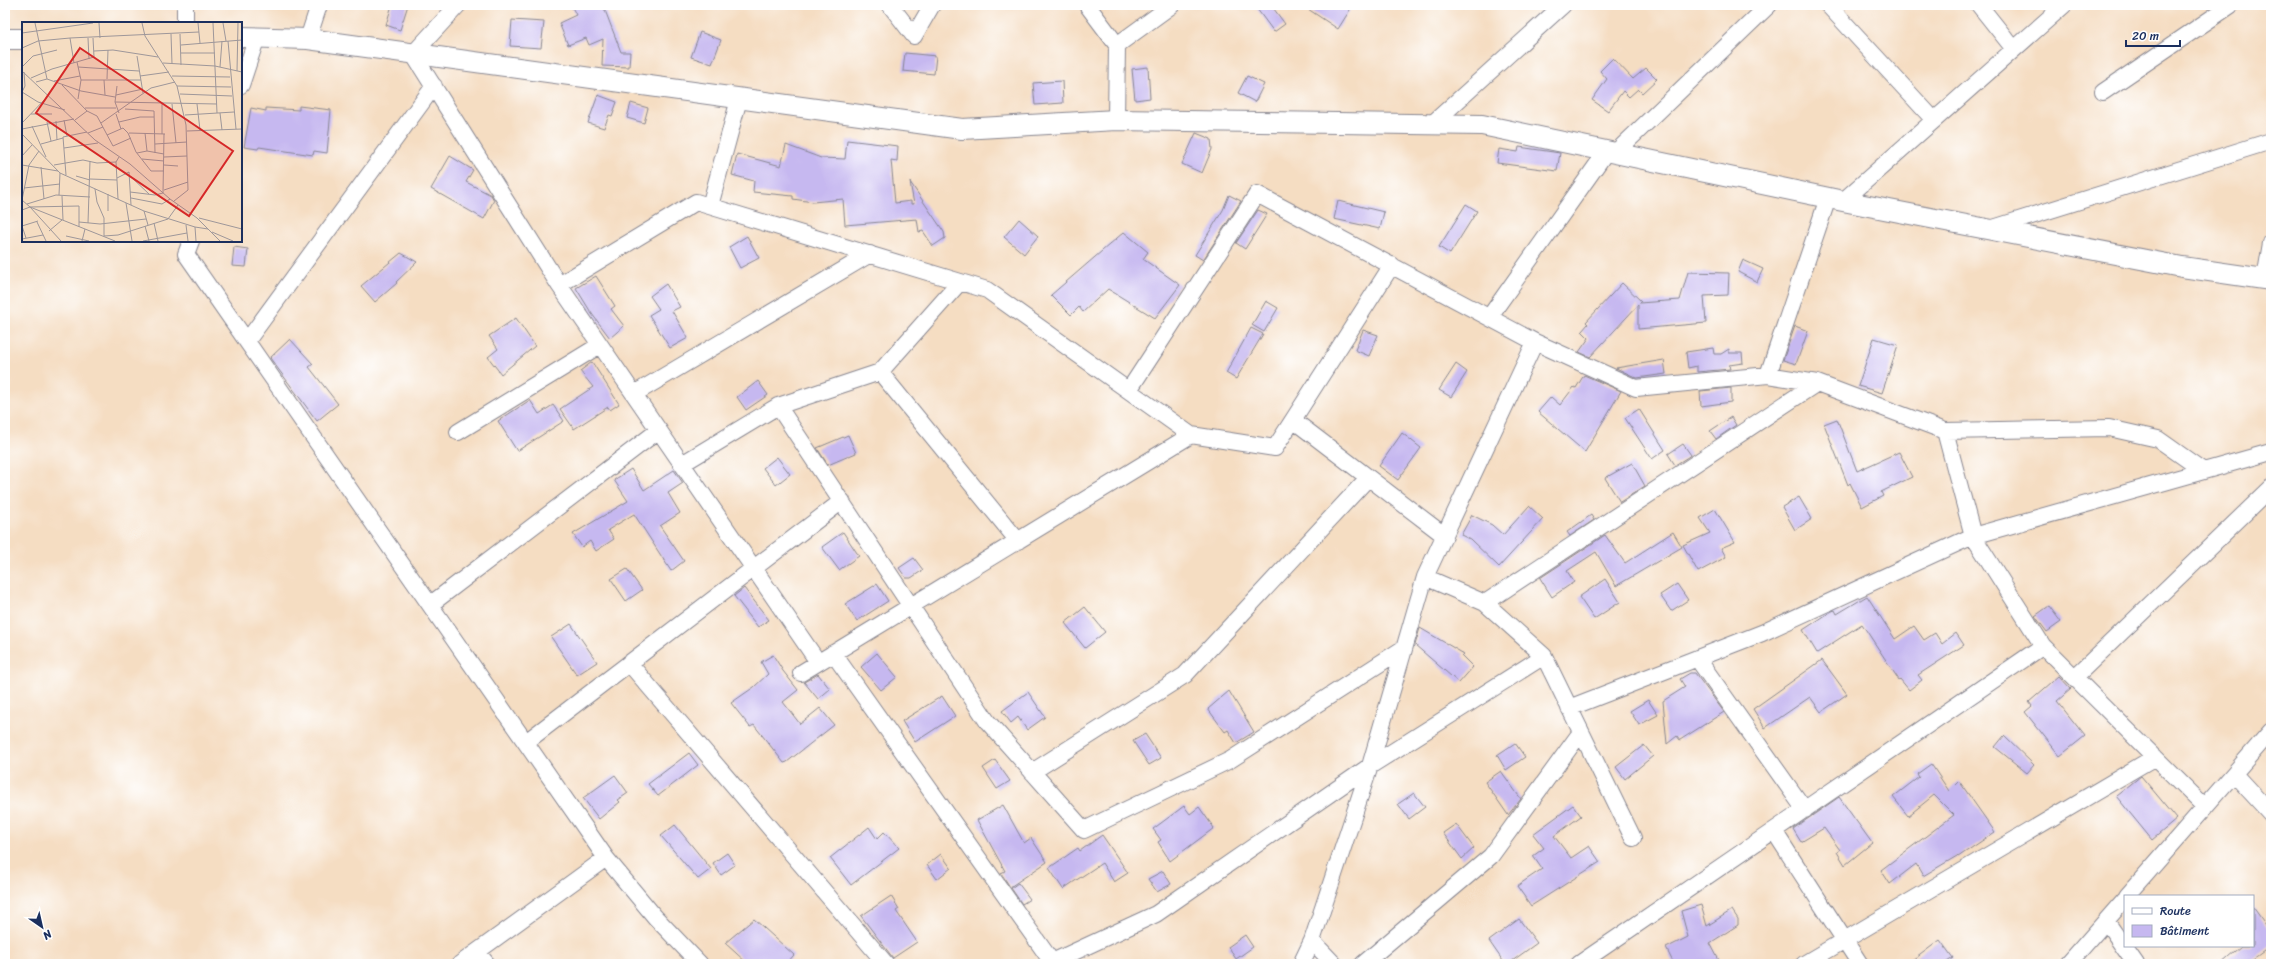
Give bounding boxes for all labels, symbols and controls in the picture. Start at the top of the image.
inset map [22,22,242,242]
scale bar [2126,22,2180,48]
text: 20 m [2132,25,2159,47]
legend [2124,895,2254,947]
text: Route [2160,900,2191,922]
north arrow [22,907,62,947]
text: Bâtiment [2160,920,2209,942]
text: N [39,924,57,945]

